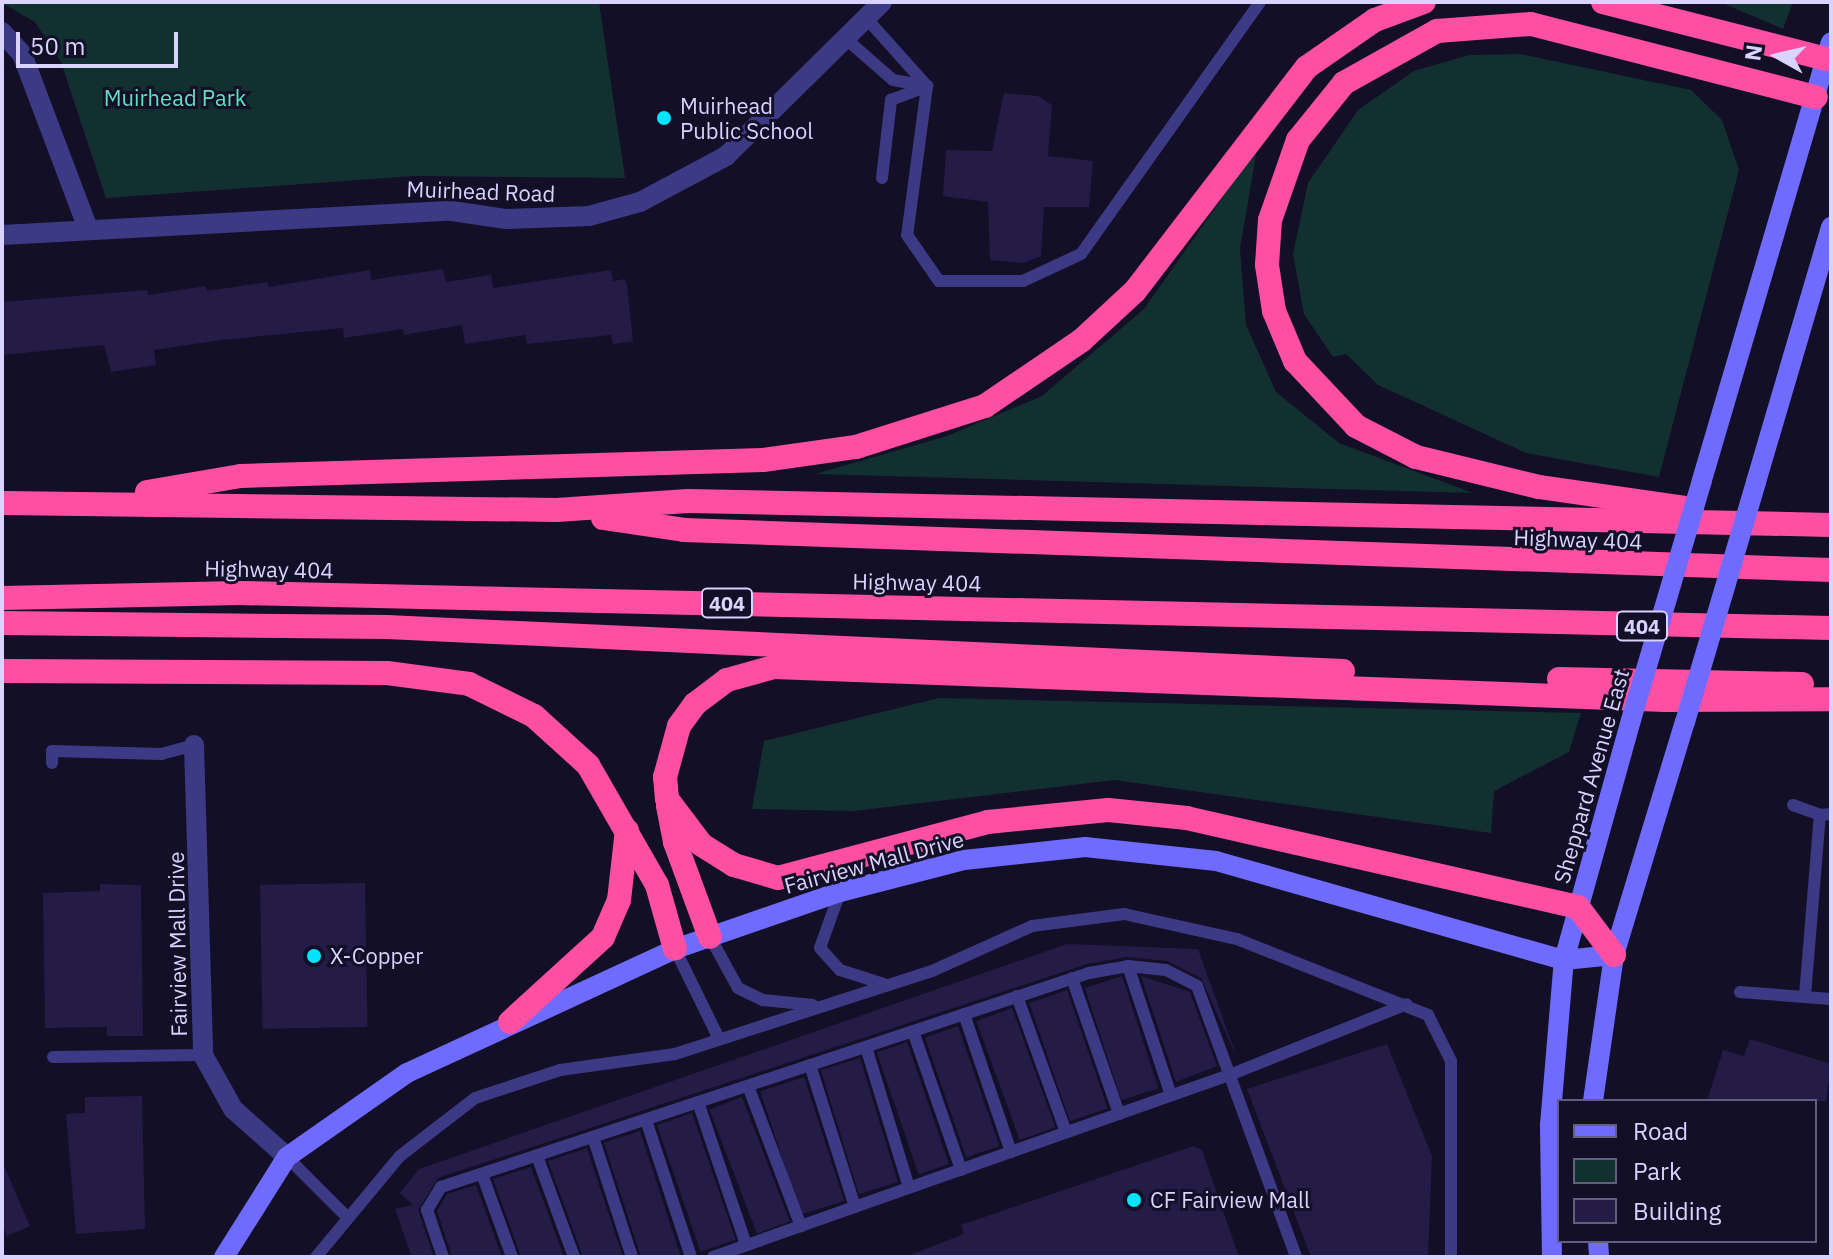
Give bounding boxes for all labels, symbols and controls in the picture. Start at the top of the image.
scale bar [20,16,182,66]
north arrow [1737,16,1817,96]
text: 50 m [30,30,85,62]
text: N [1737,43,1768,62]
park label: Muirhead Park [104,85,246,111]
place label: Muirhead Public School [680,92,813,144]
marker: Muirhead Public School [655,109,673,127]
street label: Muirhead Road [406,175,556,207]
street label: Highway 404 [1513,524,1643,554]
street label: Highway 404 [204,555,334,583]
street label: Highway 404 [852,568,982,596]
road number: 404 [701,587,753,619]
road number: 404 [1616,610,1668,642]
street label: Sheppard Avenue East [1548,666,1634,886]
street label: Fairview Mall Drive [781,825,967,899]
street label: Fairview Mall Drive [162,851,192,1037]
place label: X-Copper [330,943,423,969]
marker: X-Copper [305,947,323,965]
legend [1557,1099,1817,1243]
text: Road [1633,1115,1688,1147]
text: Park [1633,1155,1682,1187]
place label: CF Fairview Mall [1150,1187,1310,1213]
marker: CF Fairview Mall [1125,1191,1143,1209]
text: Building [1633,1195,1721,1227]

